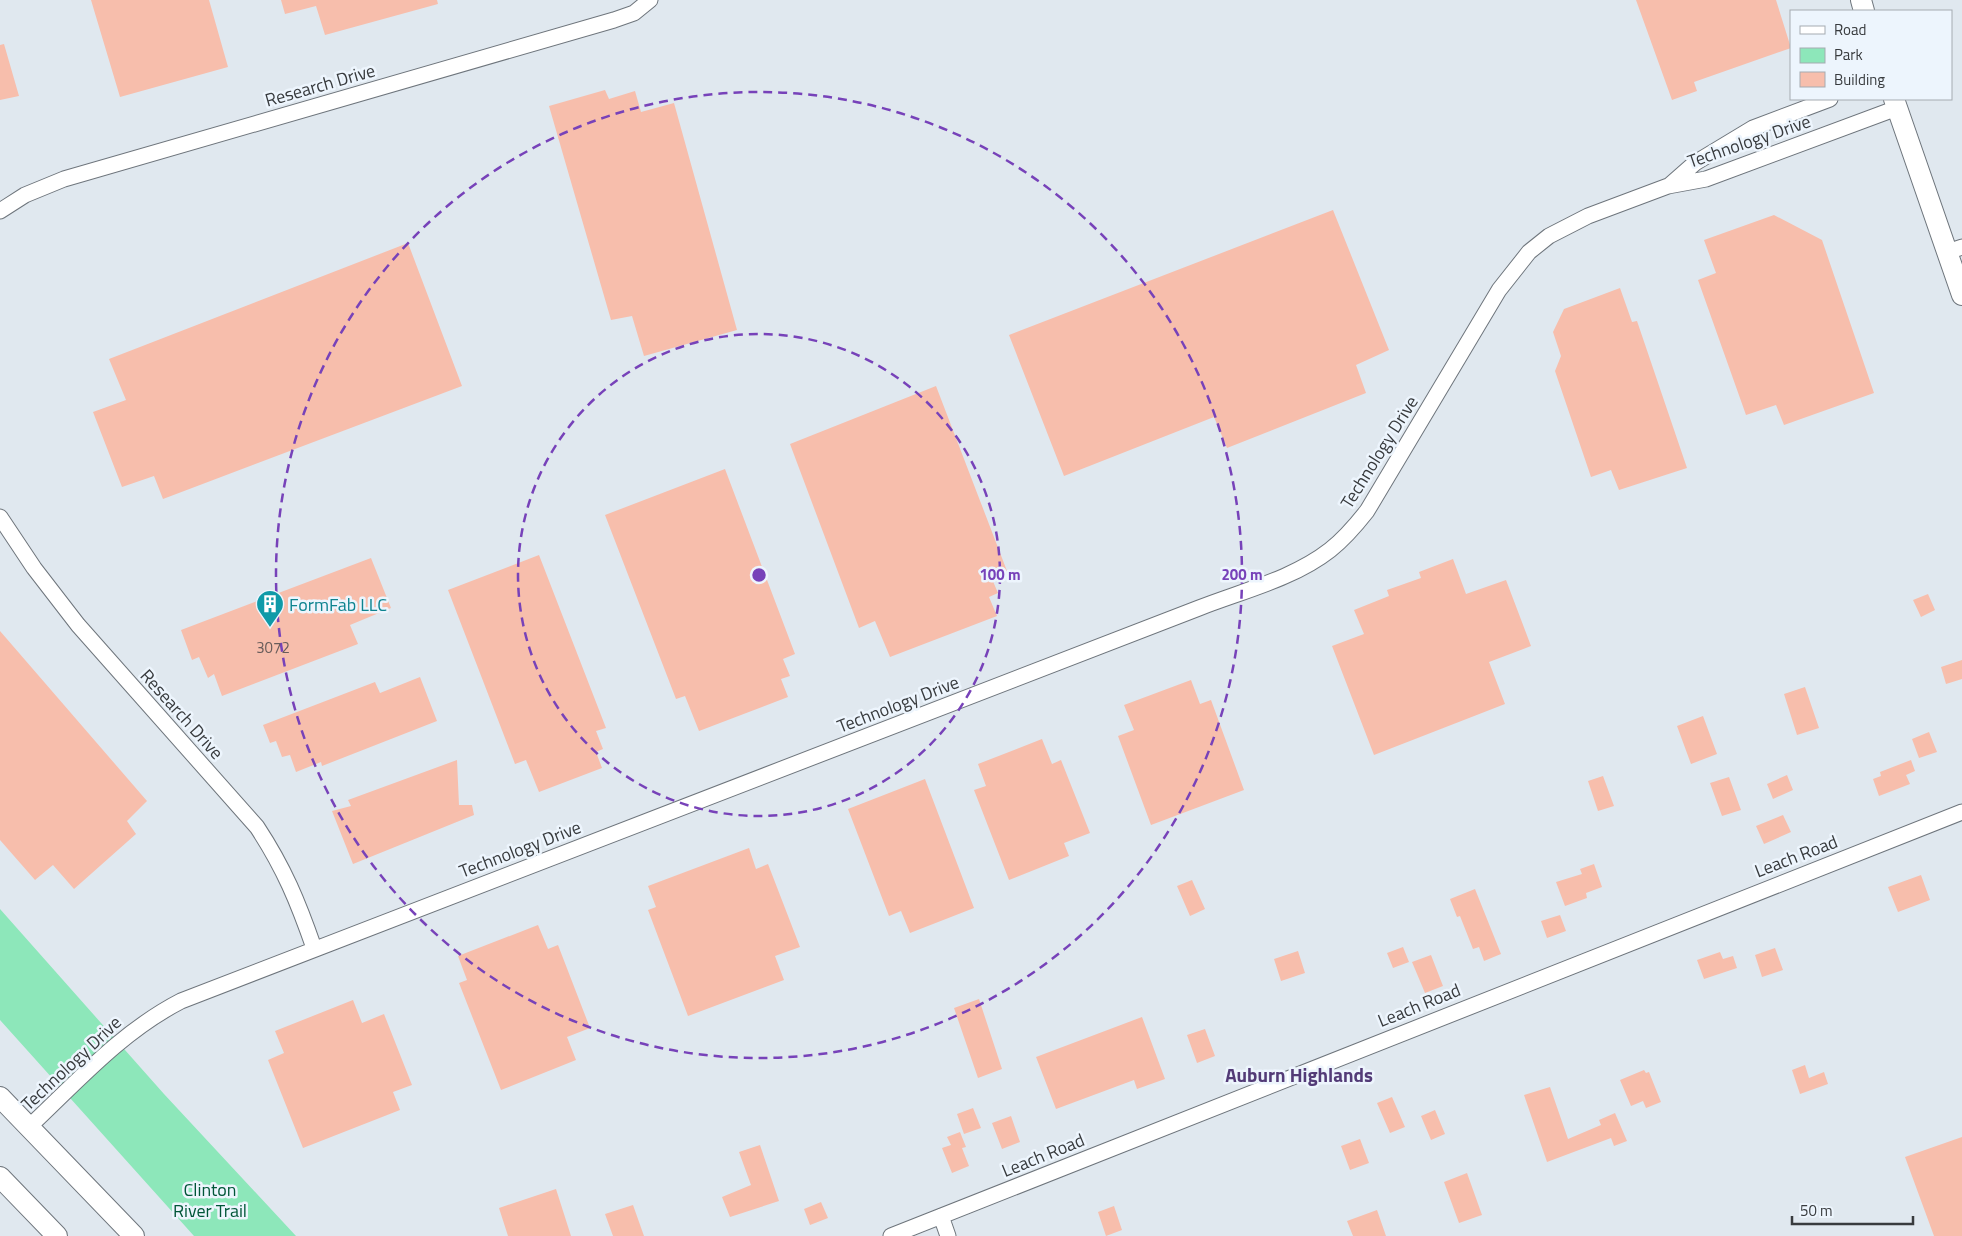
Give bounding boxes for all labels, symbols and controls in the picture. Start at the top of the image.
legend [1790,10,1952,100]
text: Road [1834,18,1866,41]
text: Park [1834,43,1863,66]
street label: Research Drive [262,56,378,114]
text: Building [1834,68,1885,91]
street label: Technology Drive [1684,107,1814,175]
street label: Technology Drive [1333,390,1425,514]
text: 100 m [979,563,1021,586]
text: 200 m [1221,563,1263,586]
centre of rings [750,566,768,584]
building icon: FormFab LLC [255,589,285,628]
place label: FormFab LLC [289,591,387,618]
house number: 3072 [256,636,290,659]
street label: Research Drive [134,663,230,765]
street label: Technology Drive [833,668,963,740]
street label: Technology Drive [455,813,585,885]
street label: Leach Road [1751,828,1841,884]
street label: Leach Road [1374,976,1464,1034]
street label: Technology Drive [15,1009,127,1117]
district label: Auburn Highlands [1225,1060,1373,1089]
street label: Leach Road [998,1126,1088,1184]
park label: Clinton River Trail [173,1176,247,1224]
scale bar [1792,1194,1913,1226]
text: 50 m [1800,1199,1833,1222]

